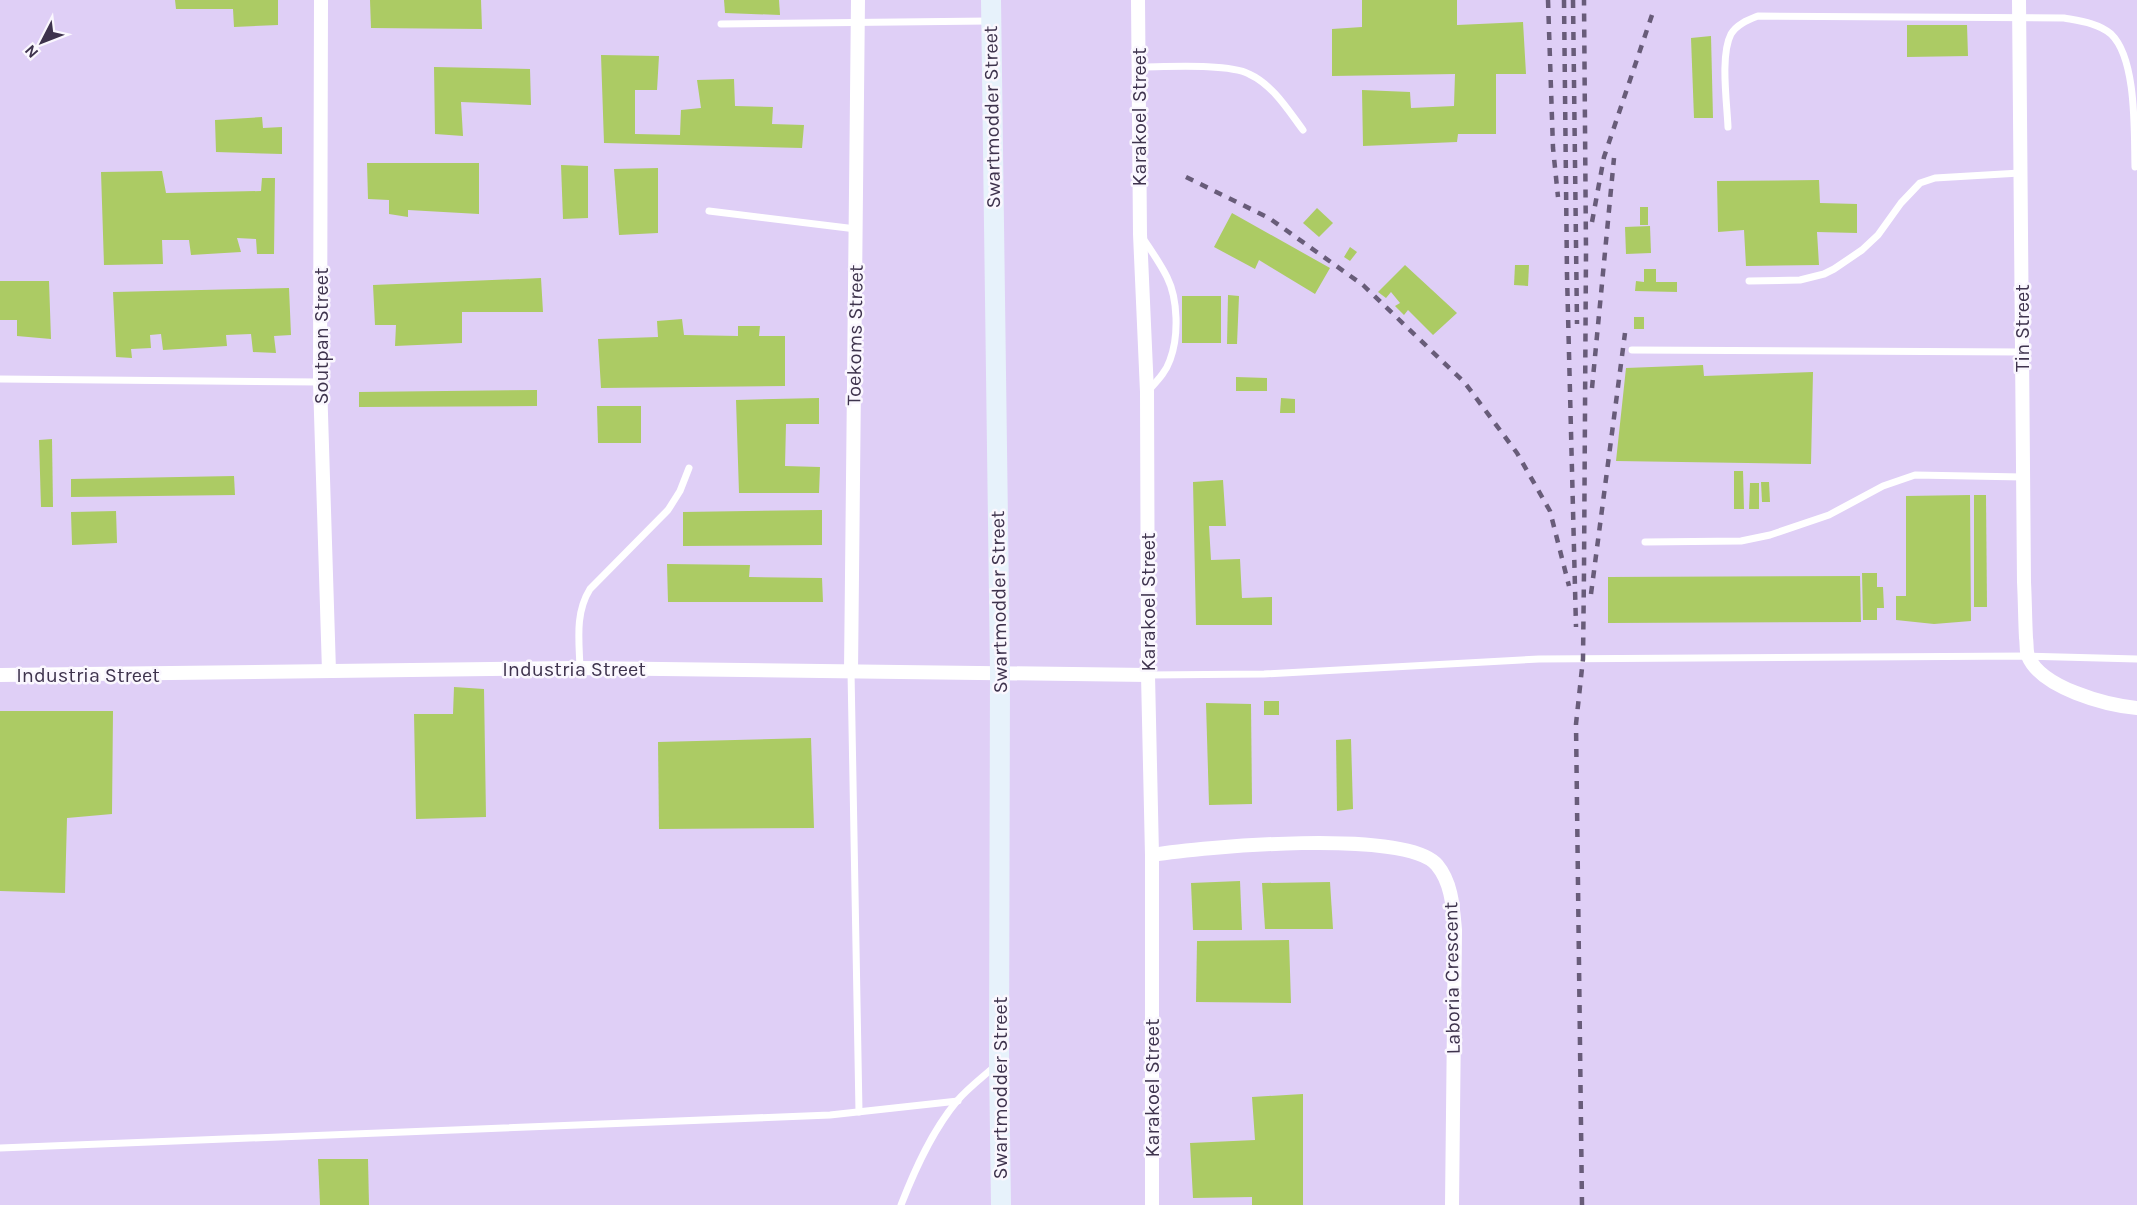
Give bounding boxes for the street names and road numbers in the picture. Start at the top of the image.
street label: Swartmodder Street [979,25,1005,209]
street label: Karakoel Street [1128,47,1151,187]
street label: Toekoms Street [842,264,868,406]
street label: Soutpan Street [310,267,333,405]
street label: Tin Street [2011,284,2034,372]
street label: Swartmodder Street [986,510,1012,694]
street label: Karakoel Street [1137,532,1160,672]
street label: Industria Street [502,658,646,681]
street label: Industria Street [16,664,160,687]
street label: Laboria Crescent [1439,901,1465,1054]
street label: Swartmodder Street [989,996,1012,1179]
street label: Karakoel Street [1141,1018,1164,1158]

